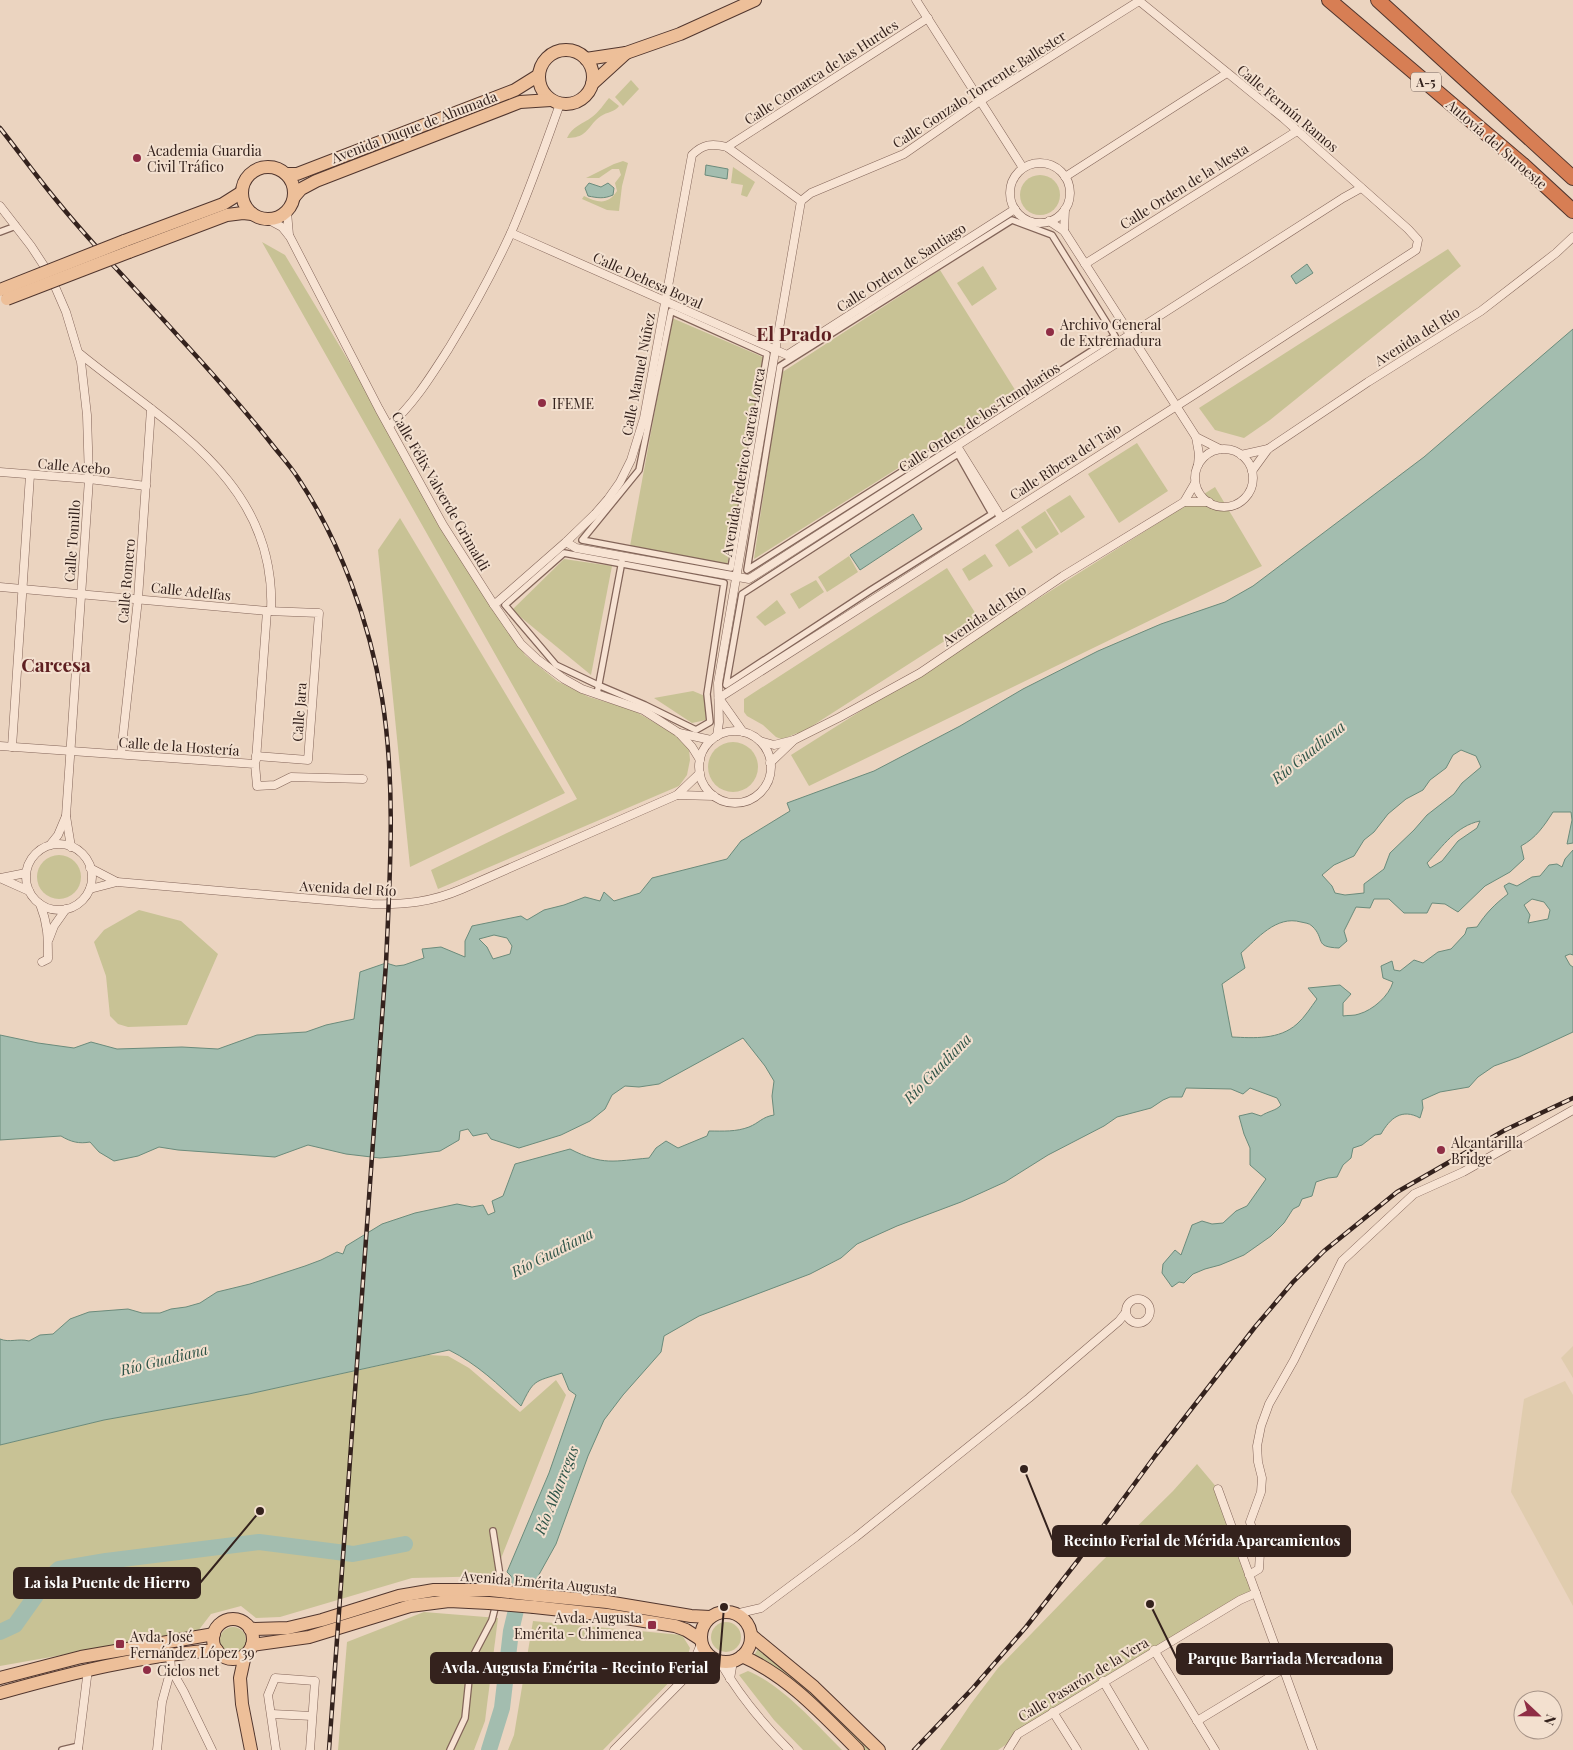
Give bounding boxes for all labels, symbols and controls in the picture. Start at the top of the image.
street label: Calle Comarca de las Hurdes [740,15,902,129]
street label: Calle Gonzalo Torrente Ballester [889,25,1070,152]
street label: Calle Fermín Ramos [1233,60,1343,156]
road number: A-5 [1411,72,1441,91]
street label: Avenida Duque de Ahumada [327,87,500,168]
street label: Autovía del Suroeste [1442,94,1551,193]
street label: Calle Orden de la Mesta [1116,139,1252,233]
place label: Academia Guardia Civil Tráfico [146,141,262,176]
marker: Academia Guardia Civil Tráfico [131,152,143,164]
street label: Calle Orden de Santiago [833,218,970,316]
street label: Calle Dehesa Boyal [590,247,706,313]
street label: Avenida del Río [1370,302,1463,370]
street label: Calle Manuel Núñez [617,310,659,437]
place label: Archivo General de Extremadura [1059,315,1161,350]
district label: El Prado [756,320,832,346]
marker: Archivo General de Extremadura [1044,326,1056,338]
street label: Calle Orden de los Templarios [895,358,1063,476]
street label: Avenida Federico García Lorca [717,366,769,559]
place label: IFEME [552,394,594,413]
marker: IFEME [536,397,548,409]
street label: Calle Félix Valverde Grimaldi [388,408,494,574]
street label: Calle Ribera del Tajo [1006,418,1125,504]
street label: Calle Acebo [37,453,111,479]
street label: Calle Tomillo [60,499,84,583]
street label: Calle Romero [113,538,139,624]
street label: Calle Adelfas [150,577,232,605]
street label: Avenida del Río [938,580,1030,651]
district label: Carcesa [21,651,91,677]
street label: Calle Jara [287,682,311,742]
water label: Río Guadiana [1266,716,1349,789]
street label: Calle de la Hostería [118,732,240,760]
street label: Avenida del Río [298,876,397,900]
water label: Río Guadiana [898,1029,975,1108]
place label: Alcantarilla Bridge [1450,1133,1523,1168]
marker: Alcantarilla Bridge [1435,1144,1447,1156]
water label: Río Guadiana [507,1223,597,1282]
water label: Río Guadiana [117,1338,210,1380]
water label: Río Albarregas [529,1443,583,1538]
callout: Recinto Ferial de Mérida Aparcamientos [1053,1526,1350,1556]
text: Recinto Ferial de Mérida Aparcamientos [1064,1530,1341,1550]
street label: Avenida Emérita Augusta [459,1566,618,1598]
callout: La isla Puente de Hierro [14,1568,200,1598]
text: La isla Puente de Hierro [24,1572,190,1592]
place label: Avda. Augusta Emérita - Chimenea [514,1608,642,1643]
marker: Avda. Augusta Emérita - Chimenea [646,1619,658,1631]
place label: Avda. José Fernández López 39 [129,1627,255,1662]
street label: Calle Pasarón de la Vera [1014,1632,1152,1726]
marker: Avda. José Fernández López 39 [114,1638,126,1650]
callout: Parque Barriada Mercadona [1177,1644,1392,1674]
text: Parque Barriada Mercadona [1188,1648,1383,1668]
callout: Avda. Augusta Emérita - Recinto Ferial [431,1653,719,1683]
text: Avda. Augusta Emérita - Recinto Ferial [441,1657,709,1677]
place label: Ciclos net [157,1661,220,1680]
marker: Ciclos net [141,1664,153,1676]
north arrow [1513,1690,1563,1740]
text: N [1540,1712,1561,1728]

